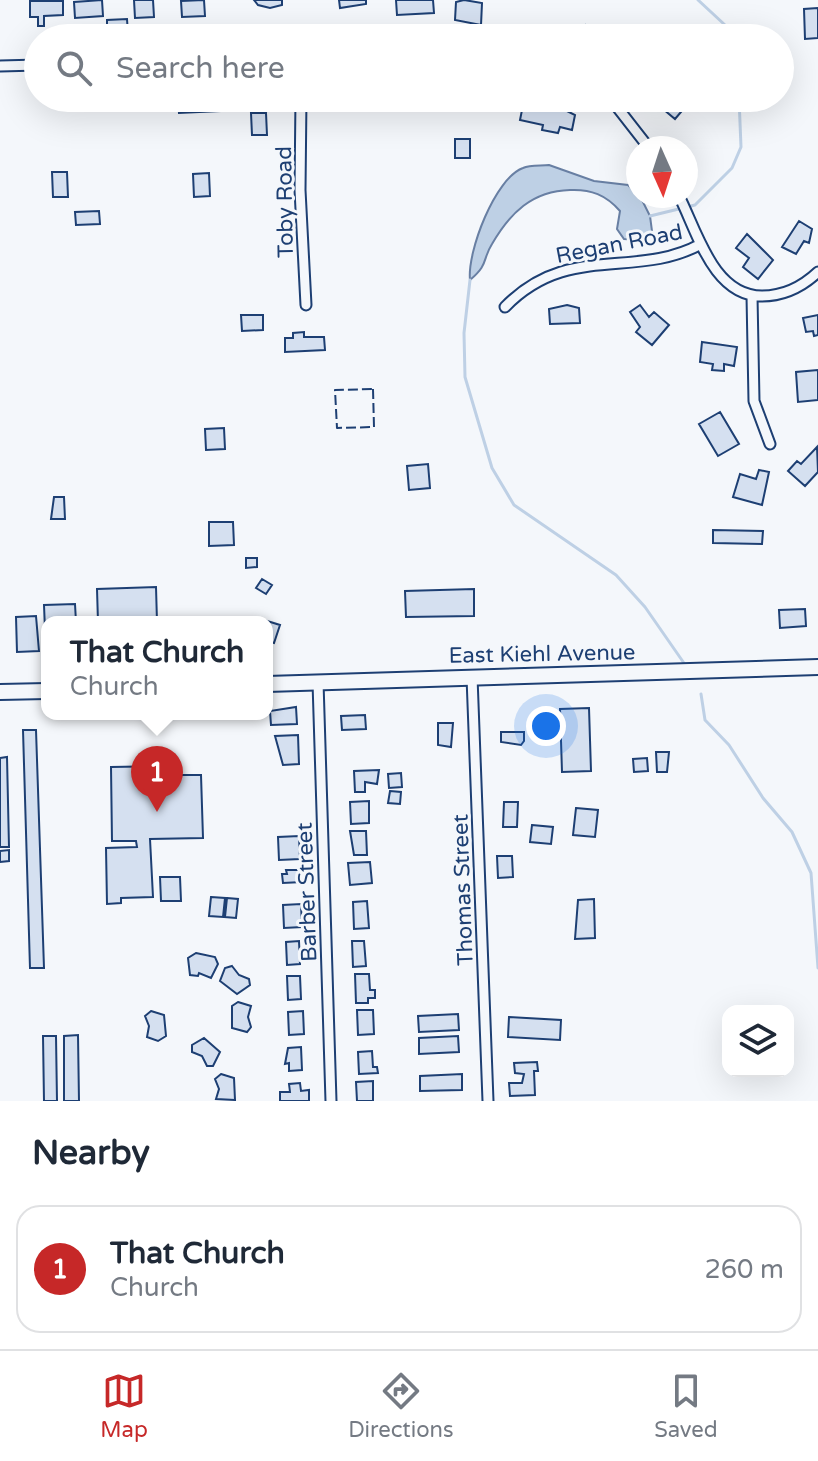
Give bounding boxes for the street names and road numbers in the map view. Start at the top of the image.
street label: Toby Road [271,146,299,258]
street label: Regan Road [554,219,685,269]
street label: East Kiehl Avenue [448,639,636,669]
street label: Thomas Street [447,814,479,966]
street label: Barber Street [292,822,322,962]

